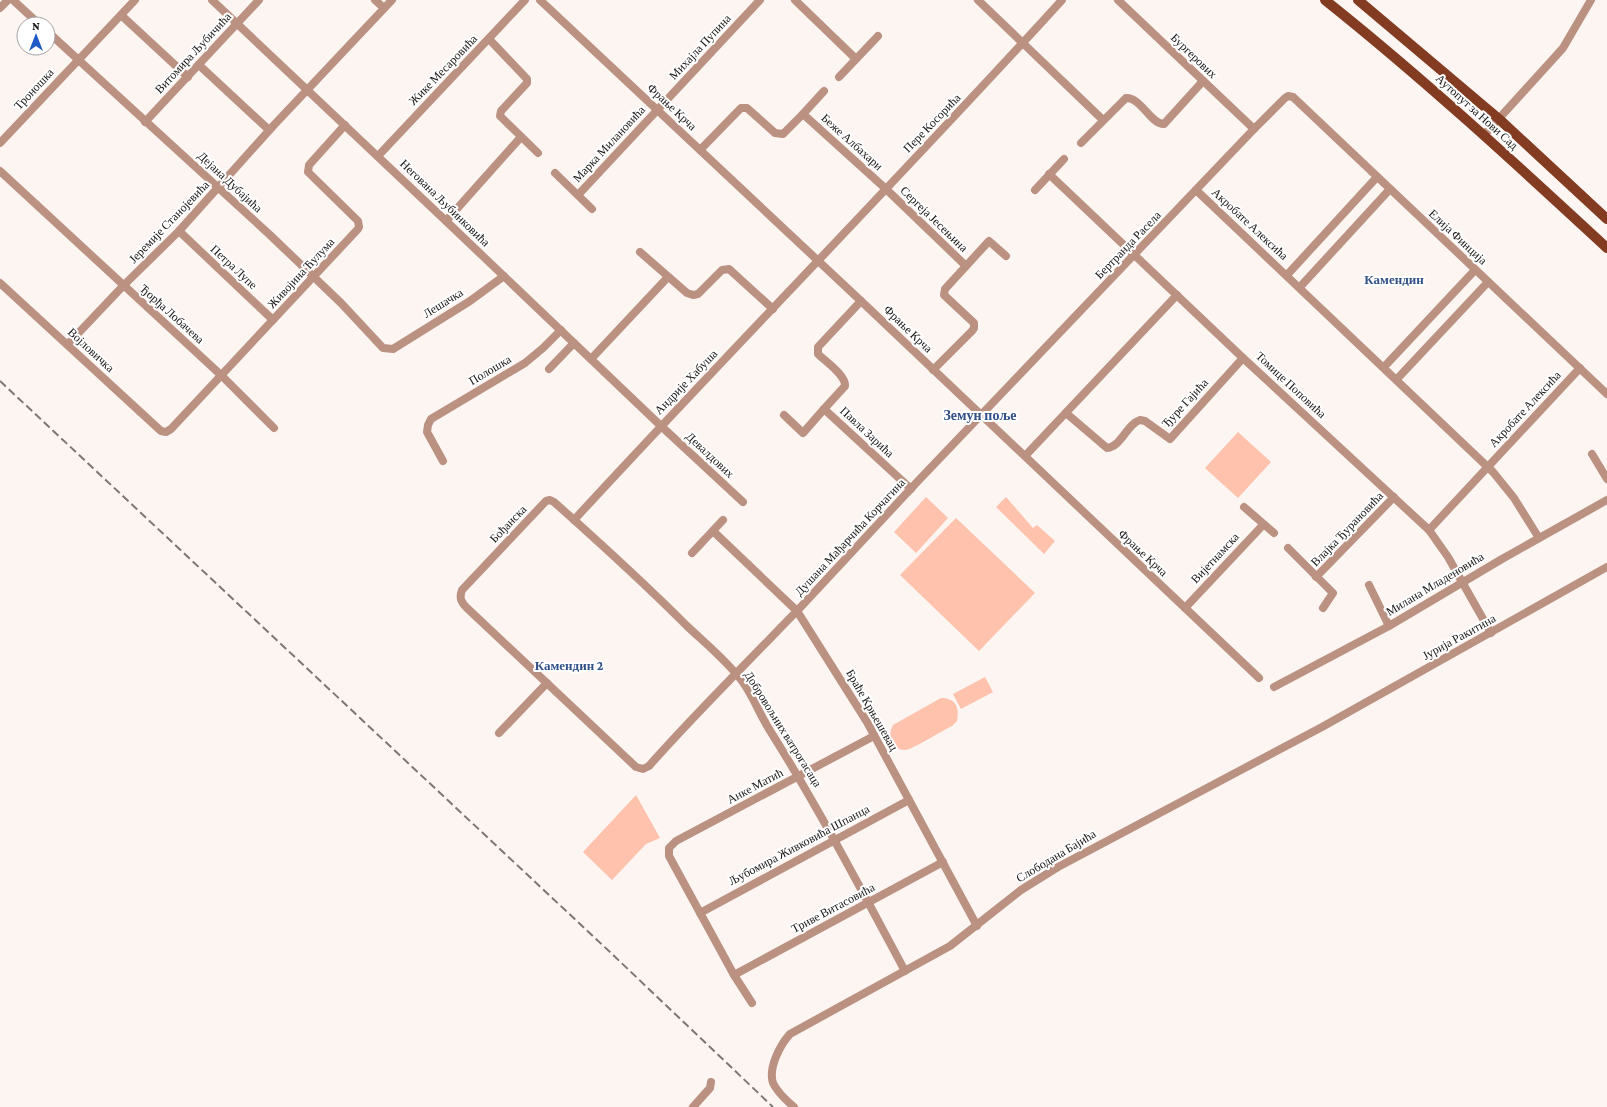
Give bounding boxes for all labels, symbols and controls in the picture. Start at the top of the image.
street label: Витомира Љубичића [152,9,235,96]
street label: Михајла Пупина [666,11,734,83]
north arrow [16,16,56,56]
text: N [32,20,40,32]
street label: Жике Месаровића [406,31,481,108]
street label: Бургерових [1168,31,1220,81]
street label: Троношка [11,65,57,113]
street label: Аутопут за Нови Сад [1433,71,1521,153]
street label: Фрање Крча [645,81,700,134]
street label: Пере Косорића [900,90,964,155]
street label: Марка Милановића [570,102,648,185]
street label: Беже Албахари [818,111,886,174]
street label: Дејана Дубајића [195,149,266,216]
street label: Негована Љубинковића [397,157,493,250]
street label: Јеремије Станојевића [126,177,212,266]
street label: Сергеја Јесењина [897,183,971,255]
street label: Акробате Алексића [1209,185,1291,263]
street label: Елија Финција [1426,206,1490,268]
street label: Бертранда Расела [1092,208,1164,282]
street label: Живојина Ћулума [265,234,338,311]
street label: Петра Лупе [208,242,260,292]
district label: Камендин [1364,272,1424,287]
street label: Ђорђа Лобачева [137,282,207,347]
street label: Лешачка [420,285,466,321]
street label: Фрање Крча [881,302,936,356]
street label: Војловичка [65,325,118,375]
street label: Андрије Хабуша [652,346,721,417]
street label: Томице Поповића [1253,349,1329,422]
street label: Полошка [466,352,514,388]
street label: Акробате Алексића [1486,368,1564,450]
street label: Ђуре Гајића [1159,375,1212,430]
street label: Павла Зарића [837,404,897,461]
district label: Земун поље [943,407,1017,423]
street label: Девалдових [683,429,737,481]
street label: Душана Мађарчића Корчагина [792,475,908,599]
street label: Влајка Ђурановића [1308,488,1387,569]
street label: Бођанска [487,502,530,546]
street label: Фрање Крча [1116,527,1171,580]
street label: Вијетнамска [1188,529,1242,586]
street label: Милана Младеновића [1384,549,1487,619]
street label: Јурија Ракитина [1420,611,1499,663]
district label: Камендин 2 [535,658,604,673]
street label: Браће Крњешевац [843,667,901,754]
street label: Добровољних ватрогасаца [741,668,825,790]
street label: Анке Матић [725,765,785,807]
street label: Љубомира Живковића Шпанца [726,802,872,888]
street label: Слободана Бајића [1014,826,1099,885]
street label: Триве Витасовића [789,880,878,936]

